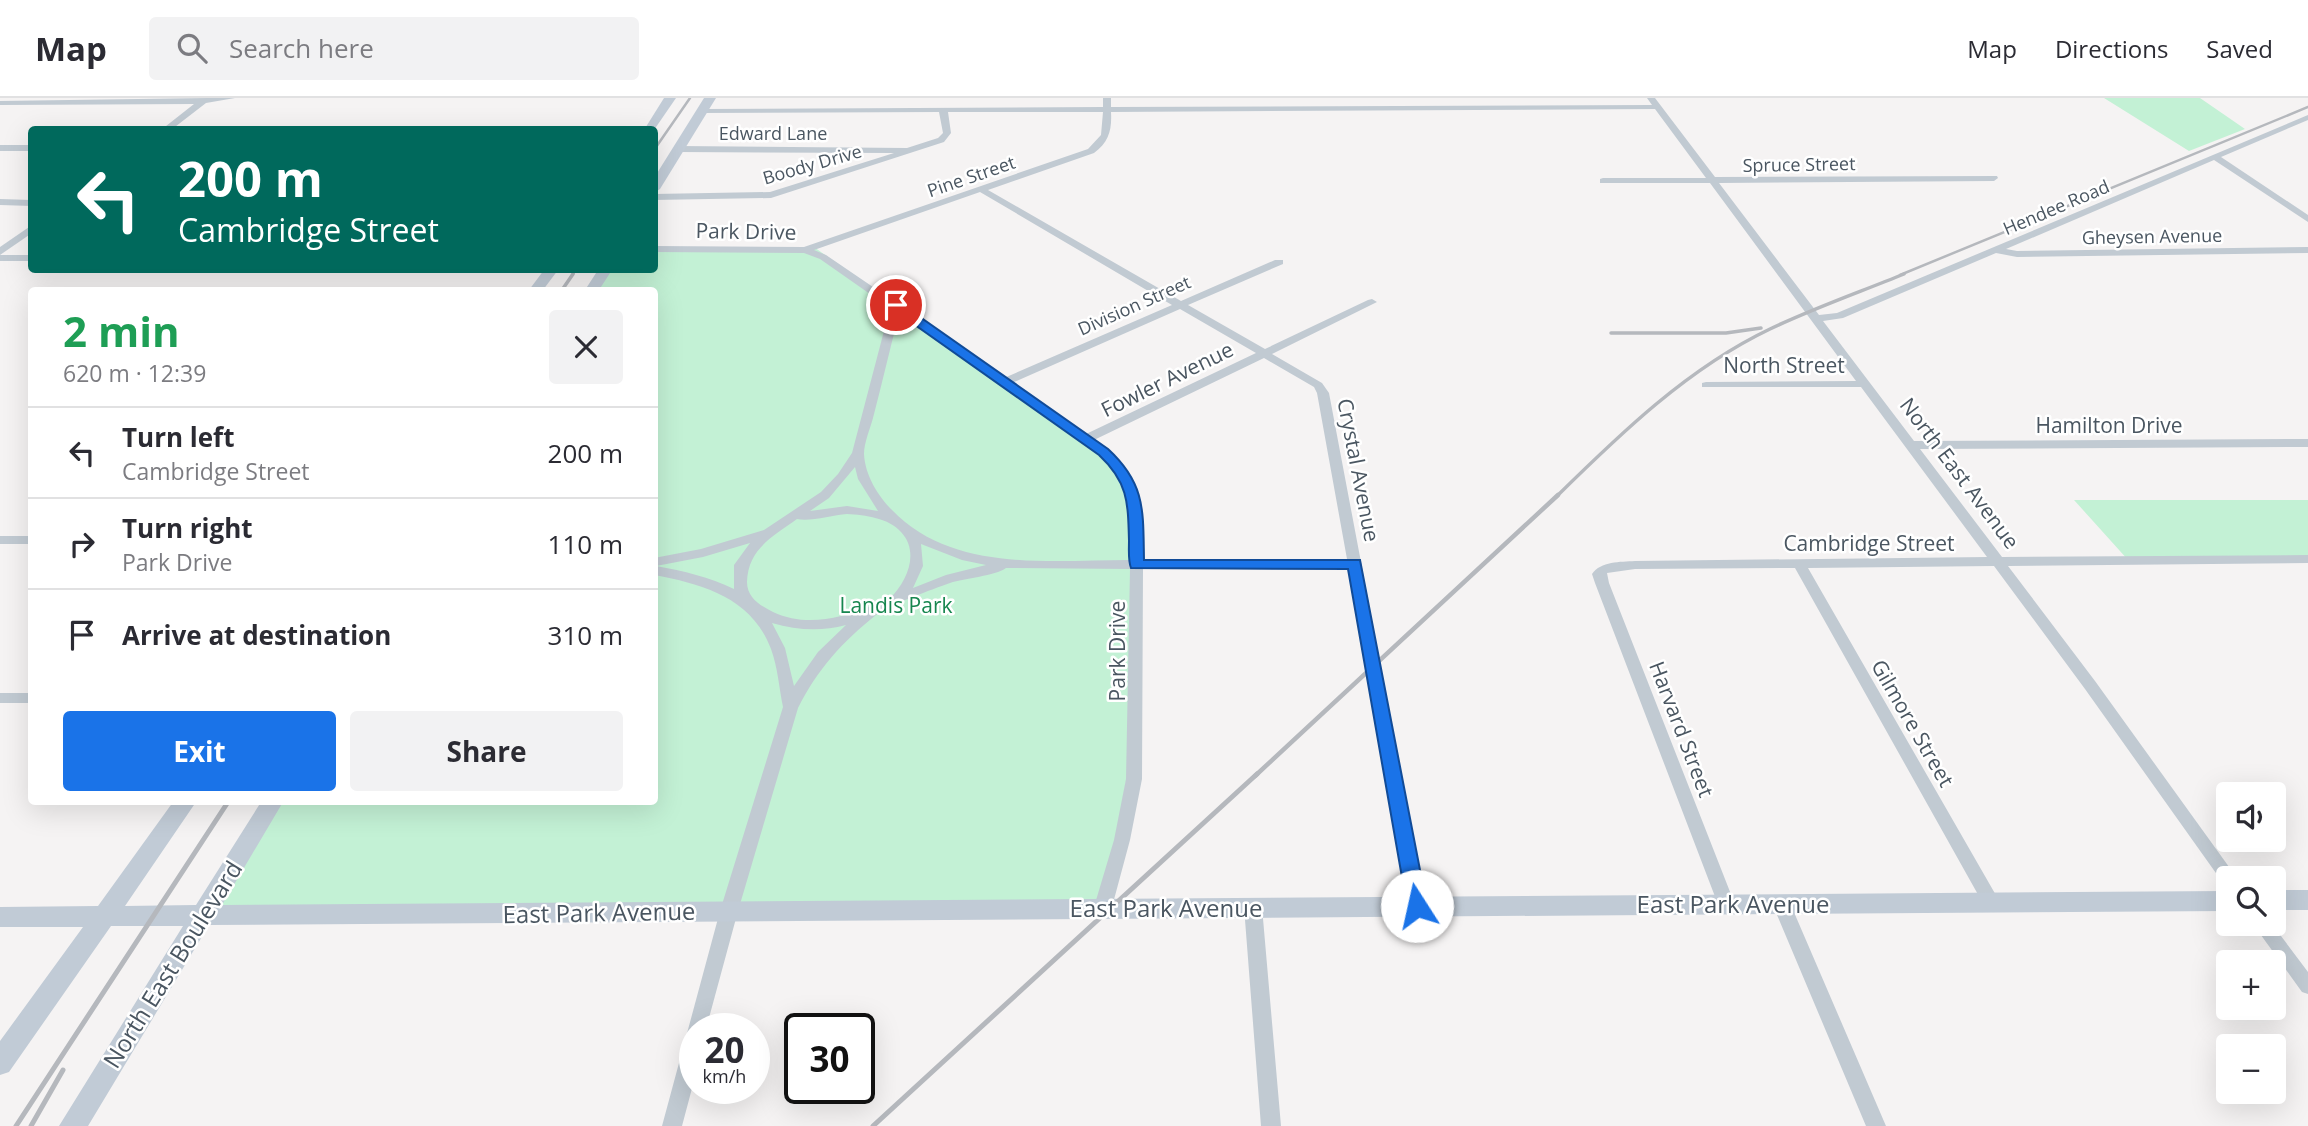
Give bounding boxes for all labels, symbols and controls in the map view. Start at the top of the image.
search box [149,17,639,80]
text: Map [35,26,107,71]
icon: search [173,29,211,67]
text: Search here [229,30,374,66]
text: Map [1967,32,2017,65]
text: Directions [2055,32,2168,65]
text: Saved [2206,32,2273,65]
street label: Edward Lane [719,121,827,145]
street label: Boody Drive [760,138,864,190]
text: 200 m [178,145,323,211]
street label: Pine Street [924,150,1018,202]
street label: Spruce Street [1742,151,1856,177]
icon: left [63,154,154,245]
street label: Hendee Road [1999,174,2113,240]
text: Cambridge Street [178,208,439,251]
street label: Park Drive [695,216,797,246]
street label: Gheysen Avenue [2082,223,2222,249]
street label: Division Street [1074,269,1194,341]
pin [866,275,926,335]
icon: arrive [877,286,915,324]
text: 2 min [63,302,180,359]
button: close [549,310,623,384]
street label: Fowler Avenue [1096,335,1238,423]
street label: North Street [1723,351,1845,379]
text: 620 m · 12:39 [63,357,206,389]
street label: North East Avenue [1894,392,2026,554]
street label: Crystal Avenue [1331,396,1387,544]
street label: Hamilton Drive [2035,411,2183,439]
text: Turn left [122,419,234,455]
icon: left [63,434,101,472]
text: 200 m [548,435,623,471]
text: Cambridge Street [122,455,310,487]
text: Turn right [122,510,253,546]
icon: right [63,525,101,563]
text: 110 m [548,526,623,562]
street label: Cambridge Street [1783,529,1955,557]
text: Park Drive [122,546,232,578]
park label: Landis Park [839,591,953,619]
street label: Park Drive [1103,601,1131,701]
icon: arrive [63,616,101,654]
text: Arrive at destination [122,617,391,653]
text: 310 m [548,617,623,653]
street label: Gilmore Street [1865,654,1961,792]
street label: Harvard Street [1643,657,1721,801]
button: Exit [63,711,336,791]
button: Share [350,711,623,791]
map controls [2216,782,2286,1104]
button: sound [2216,782,2286,852]
street label: North East Boulevard [95,854,249,1074]
button: search [2216,866,2286,936]
position arrow [1380,869,1454,943]
street label: East Park Avenue [1637,887,1829,920]
street label: East Park Avenue [1070,891,1262,924]
street label: East Park Avenue [502,894,696,930]
button: + [2216,950,2286,1020]
speed limit sign: 30 [784,1013,875,1104]
text: 20 [704,1026,745,1073]
button: − [2216,1034,2286,1104]
text: km/h [703,1064,746,1088]

